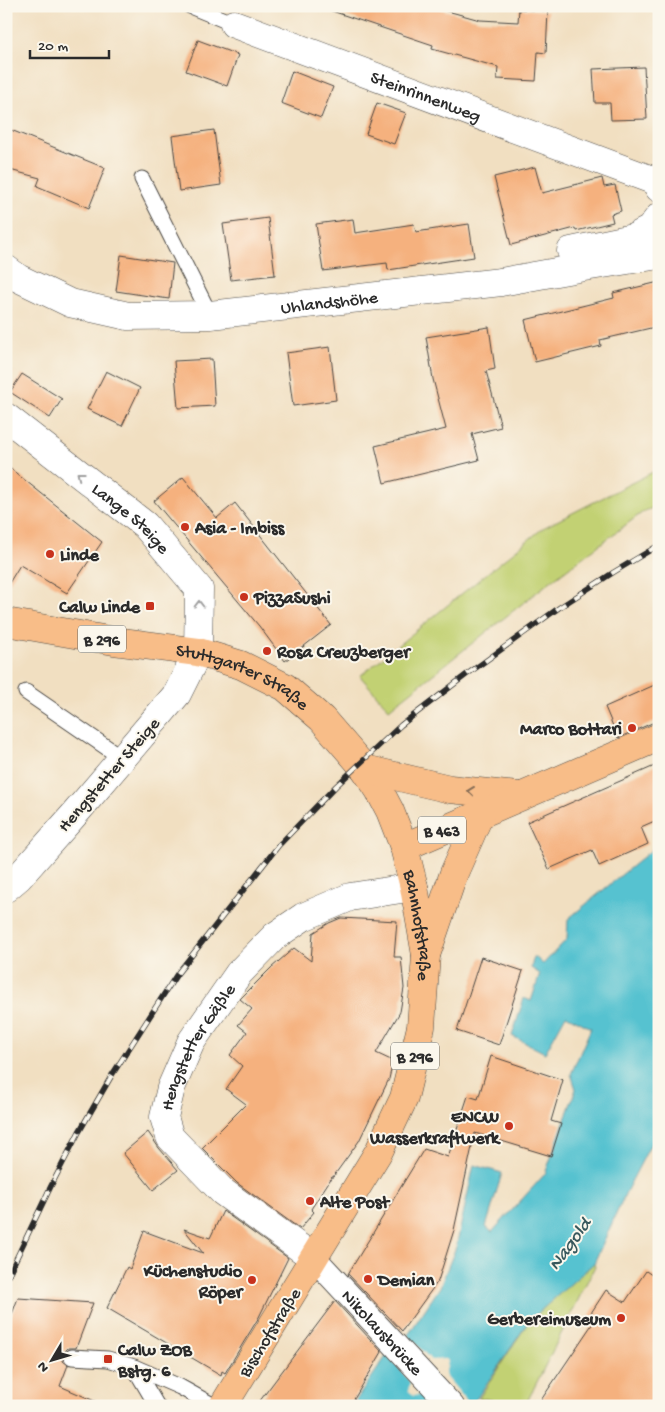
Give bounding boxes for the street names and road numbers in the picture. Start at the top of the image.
street label: Steinrinnenweg [367,68,483,128]
street label: Uhlandshöhe [280,288,380,320]
street label: Lange Steige [87,480,173,560]
road number: B 296 [78,626,126,652]
street label: Stuttgarter Straße [175,641,313,716]
street label: Hengstetter Steige [55,714,166,837]
road number: B 463 [418,816,466,844]
street label: Bahnhofstraße [397,867,434,982]
street label: Hengstetter Gäßle [158,980,242,1113]
road number: B 296 [391,1042,439,1070]
street label: Bischofstraße [235,1284,307,1383]
street label: Nikolausbrücke [336,1286,427,1381]

